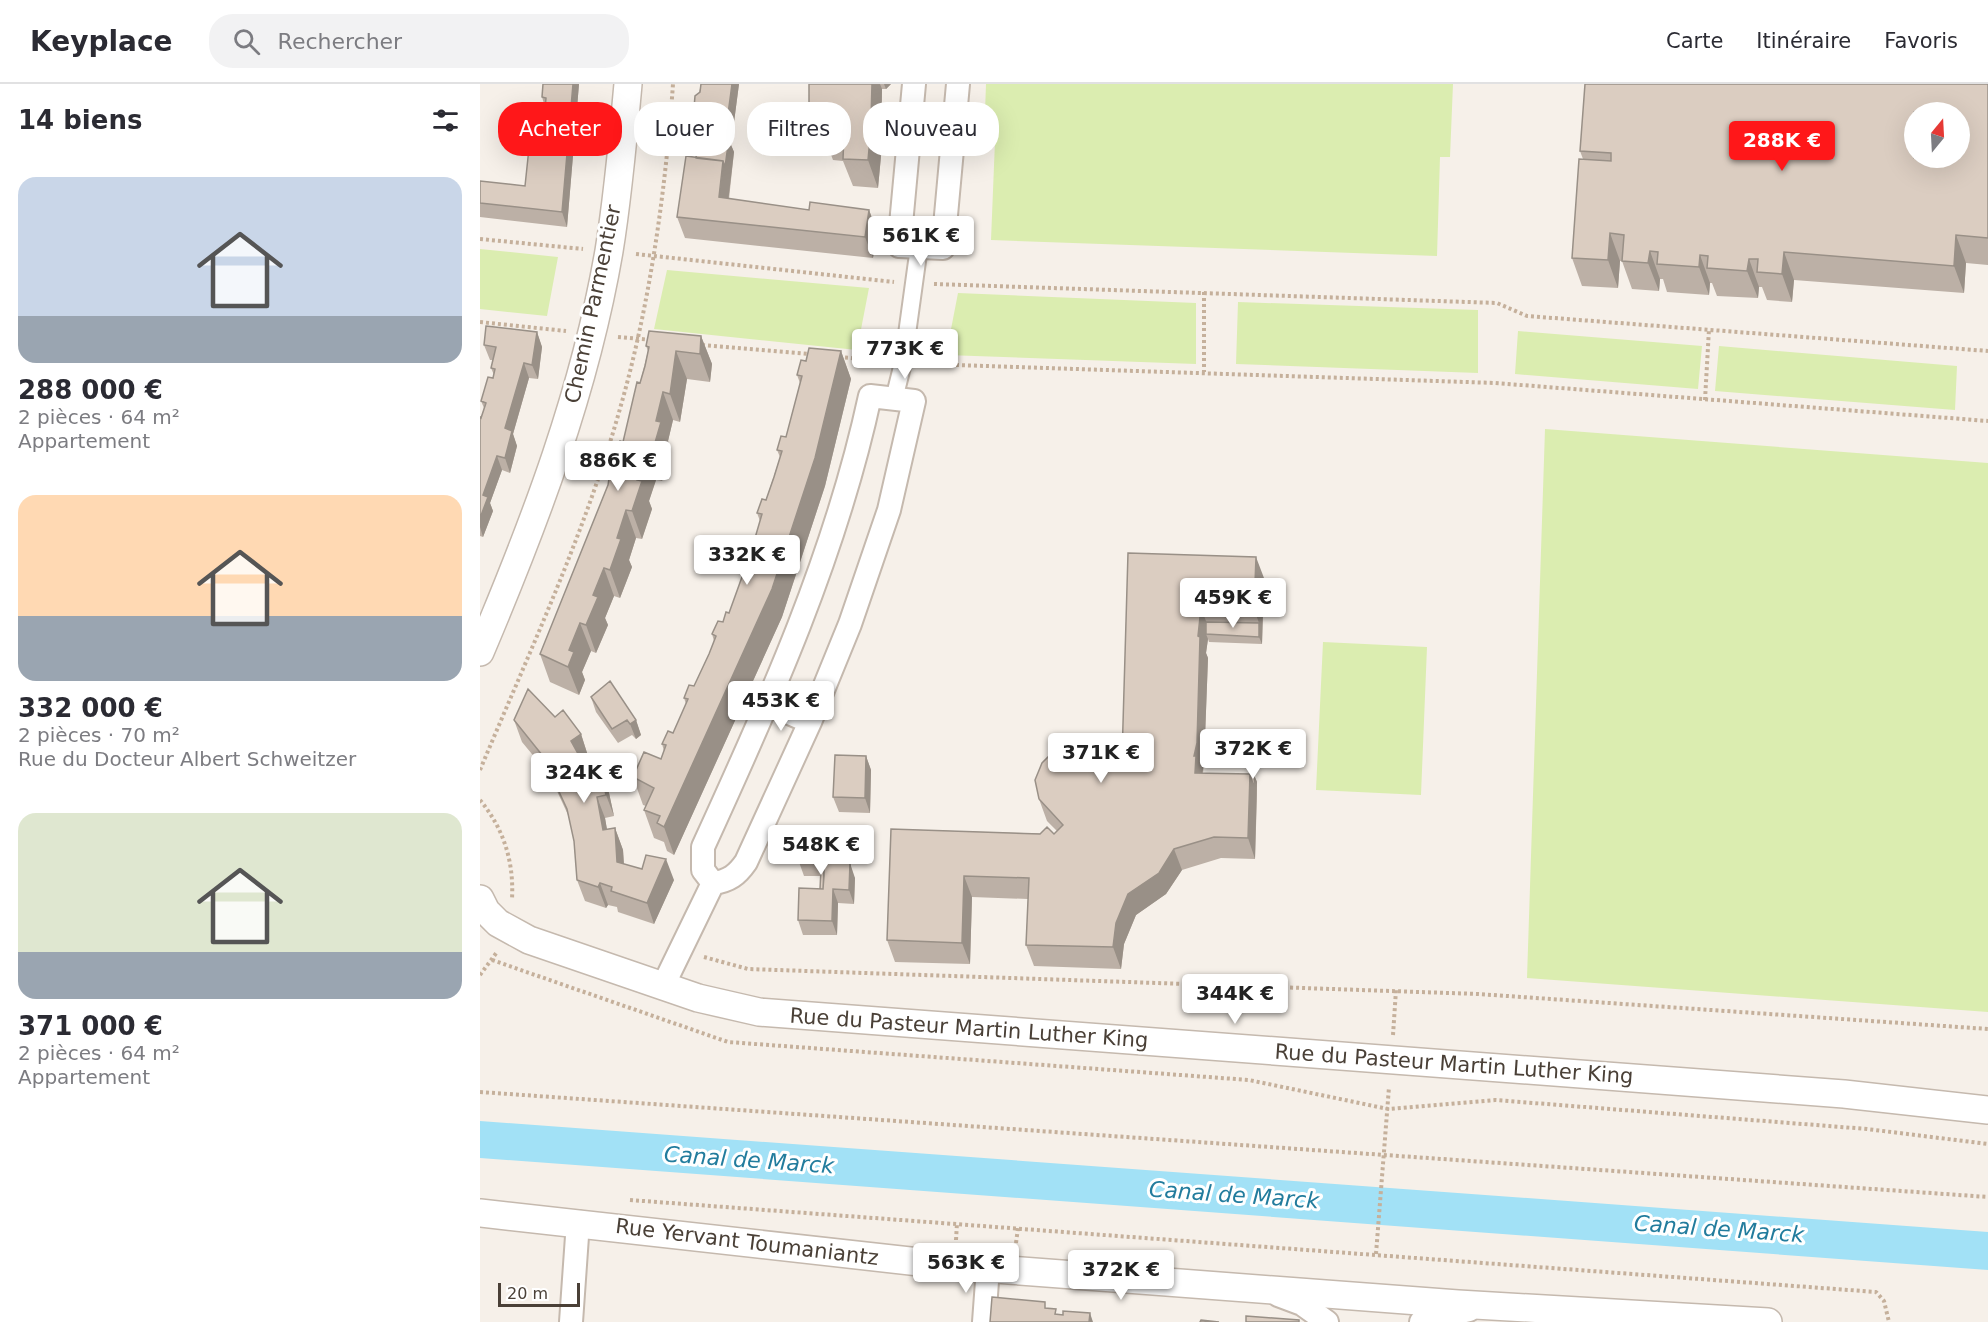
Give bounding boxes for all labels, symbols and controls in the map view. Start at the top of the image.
search box [209,14,629,68]
text: Keyplace [30,25,173,58]
icon: search [230,25,263,58]
text: Rechercher [278,29,402,54]
text: Carte [1666,29,1723,53]
text: Itinéraire [1756,29,1851,53]
text: Favoris [1884,29,1958,53]
chip: Acheter [498,102,622,156]
chip: Louer [634,102,735,156]
chip: Filtres [747,102,851,156]
chip: Nouveau [863,102,999,156]
north arrow [1904,102,1970,168]
map controls [1904,102,1970,168]
icon: filters [429,104,462,137]
text: 14 biens [18,105,142,135]
pin: 288K € [1733,121,1831,172]
text: 288K € [1743,128,1821,152]
street label: Chemin Parmentier [560,202,626,405]
icon: home [186,216,294,324]
pin: 561K € [872,216,970,267]
text: 561K € [882,223,960,247]
pin: 773K € [856,329,954,380]
text: 773K € [866,336,944,360]
text: 288 000 € [18,375,163,405]
text: 2 pièces · 64 m² [18,405,180,429]
text: Appartement [18,429,150,453]
pin: 886K € [569,441,667,492]
text: 886K € [579,448,657,472]
icon: home [186,534,294,642]
pin: 332K € [698,535,796,586]
text: 332K € [708,542,786,566]
pin: 459K € [1184,578,1282,629]
text: 459K € [1194,585,1272,609]
pin: 453K € [732,681,830,732]
text: 453K € [742,688,820,712]
text: 332 000 € [18,693,163,723]
text: 2 pièces · 70 m² [18,723,180,747]
pin: 372K € [1204,729,1302,780]
pin: 371K € [1052,733,1150,784]
text: 372K € [1214,736,1292,760]
text: 371K € [1062,740,1140,764]
text: Rue du Docteur Albert Schweitzer [18,747,356,771]
pin: 324K € [535,753,633,804]
text: 324K € [545,760,623,784]
pin: 548K € [772,825,870,876]
text: 548K € [782,832,860,856]
icon: home [186,852,294,960]
pin: 344K € [1186,974,1284,1025]
text: 344K € [1196,981,1274,1005]
street label: Rue du Pasteur Martin Luther King [789,1003,1149,1053]
text: 371 000 € [18,1011,163,1041]
street label: Rue du Pasteur Martin Luther King [1274,1039,1634,1089]
text: 2 pièces · 64 m² [18,1041,180,1065]
text: Appartement [18,1065,150,1089]
water label: Canal de Marck [663,1142,836,1178]
water label: Canal de Marck [1148,1177,1321,1213]
water label: Canal de Marck [1633,1211,1806,1247]
street label: Rue Yervant Toumaniantz [614,1214,880,1270]
pin: 563K € [917,1243,1015,1294]
text: 563K € [927,1250,1005,1274]
pin: 372K € [1072,1250,1170,1301]
text: 372K € [1082,1257,1160,1281]
scale bar [498,1280,580,1308]
text: 20 m [507,1284,548,1303]

